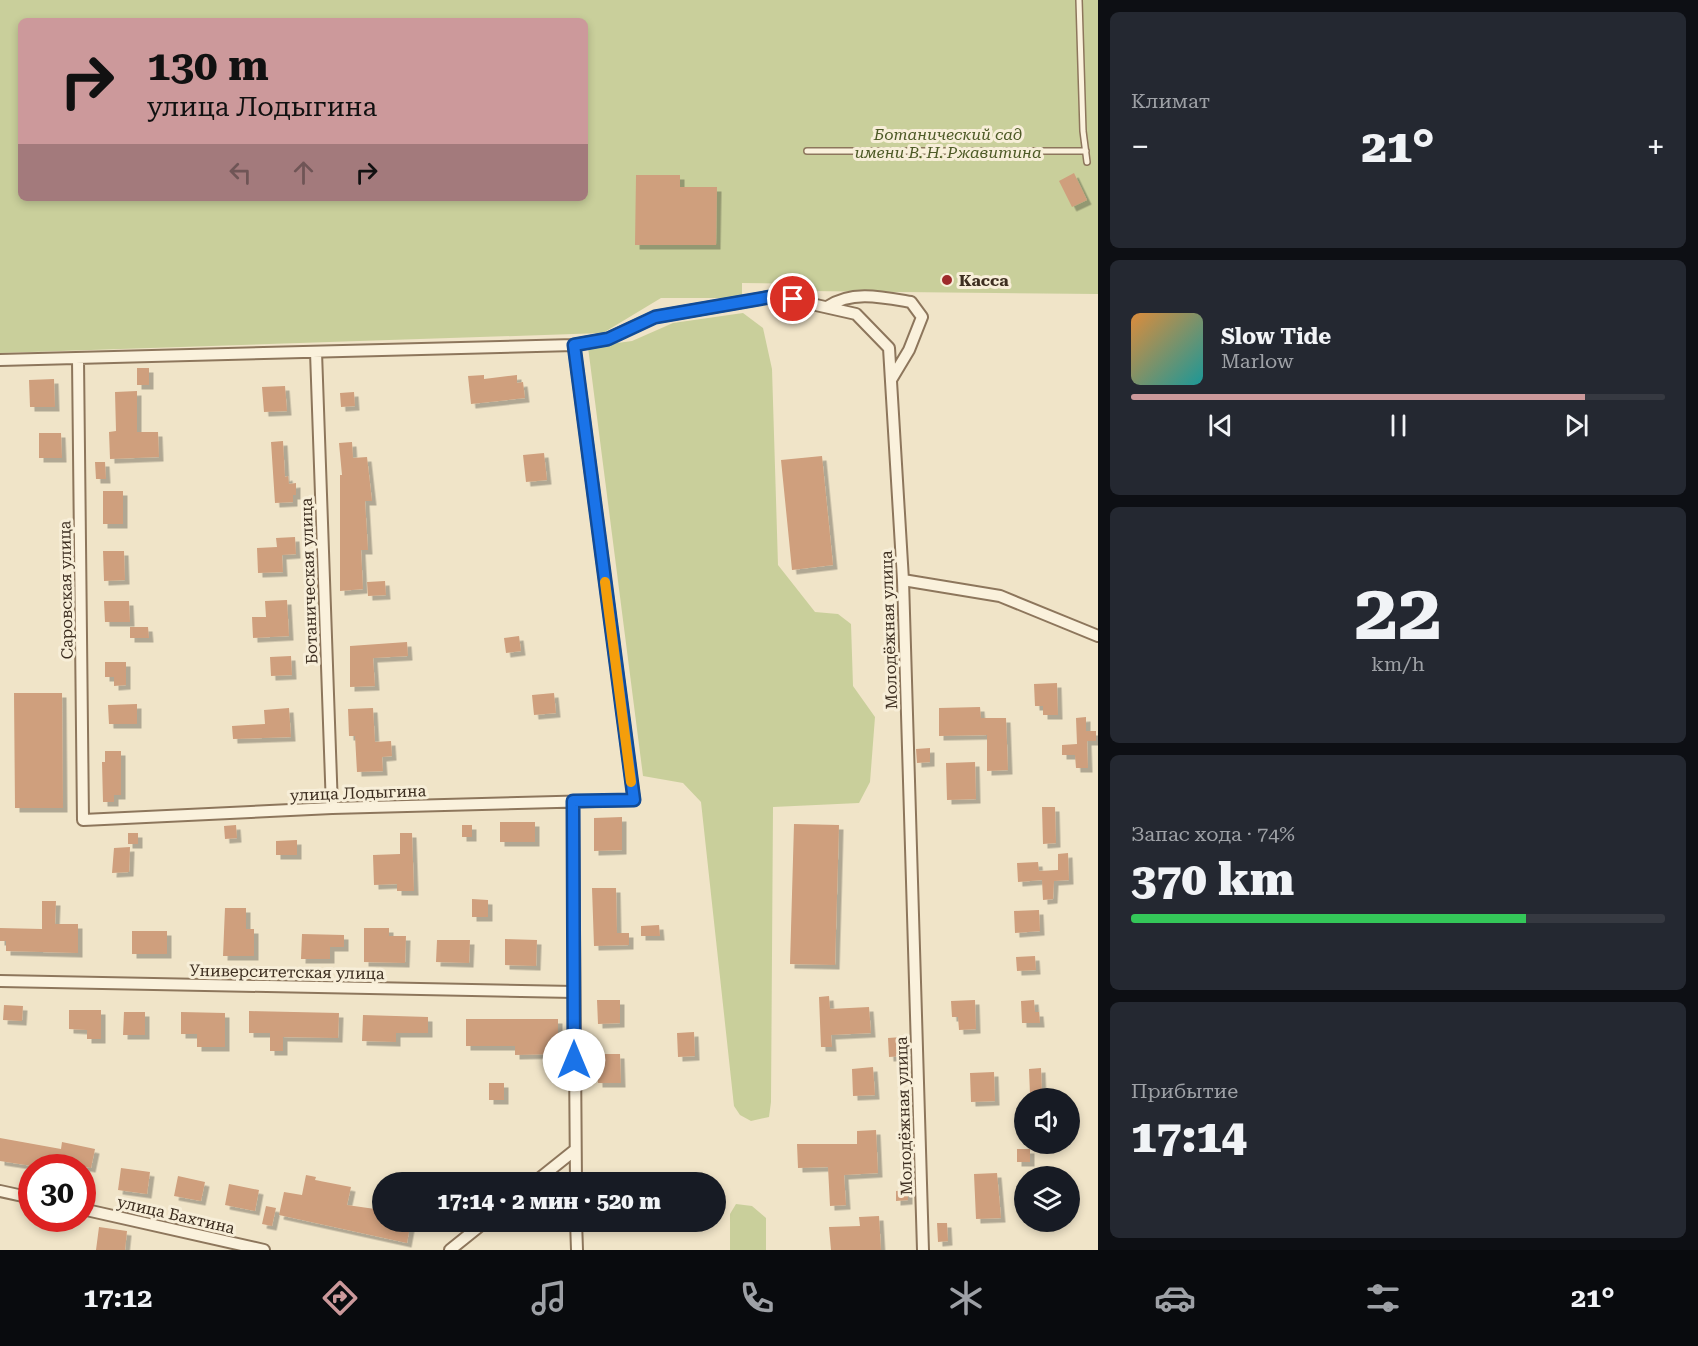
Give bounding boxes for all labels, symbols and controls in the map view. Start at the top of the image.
text: 130 m [147,41,269,90]
icon: right [48,42,126,120]
text: Климат [1131,89,1210,113]
text: улица Лодыгина [147,91,377,123]
text: 21° [1362,120,1435,173]
park label: Ботанический сад имени В. Н. Ржавитина [854,125,1042,162]
text: − [1131,127,1149,166]
text: + [1647,127,1665,166]
icon: left [224,156,257,189]
icon: ahead [287,156,320,189]
icon: right [350,156,383,189]
place label: Касса [959,271,1009,290]
pin [767,273,818,324]
marker: Касса [940,273,954,287]
icon: arrive [776,282,809,315]
text: Slow Tide [1221,324,1331,349]
text: Marlow [1221,349,1294,373]
icon: previous [1204,409,1237,442]
icon: pause [1382,409,1415,442]
icon: next [1560,409,1593,442]
street label: Ботаническая улица [297,497,321,665]
street label: Саровская улица [55,520,77,660]
street label: Молодёжная улица [877,550,901,710]
text: 22 [1354,567,1442,658]
text: km/h [1371,652,1425,676]
street label: улица Лодыгина [290,781,427,805]
text: Запас хода · 74% [1131,822,1295,846]
text: 370 km [1131,853,1294,906]
street label: Университетская улица [189,961,385,983]
position arrow [542,1028,606,1092]
street label: Молодёжная улица [892,1036,916,1196]
text: Прибытие [1131,1079,1238,1103]
map controls [1014,1088,1080,1232]
button: sound [1014,1088,1080,1154]
text: 17:14 [1131,1110,1247,1163]
speed limit sign: 30 [18,1154,96,1232]
button: layers [1014,1166,1080,1232]
text: 17:14 · 2 мин · 520 m [437,1189,661,1214]
street label: улица Бахтина [115,1192,237,1238]
icon: directions [319,1277,361,1319]
icon: music [528,1277,570,1319]
icon: phone [736,1277,778,1319]
icon: climate [945,1277,987,1319]
icon: car [1154,1277,1196,1319]
icon: filters [1362,1277,1404,1319]
text: 17:12 [83,1282,152,1314]
text: 21° [1571,1282,1615,1314]

